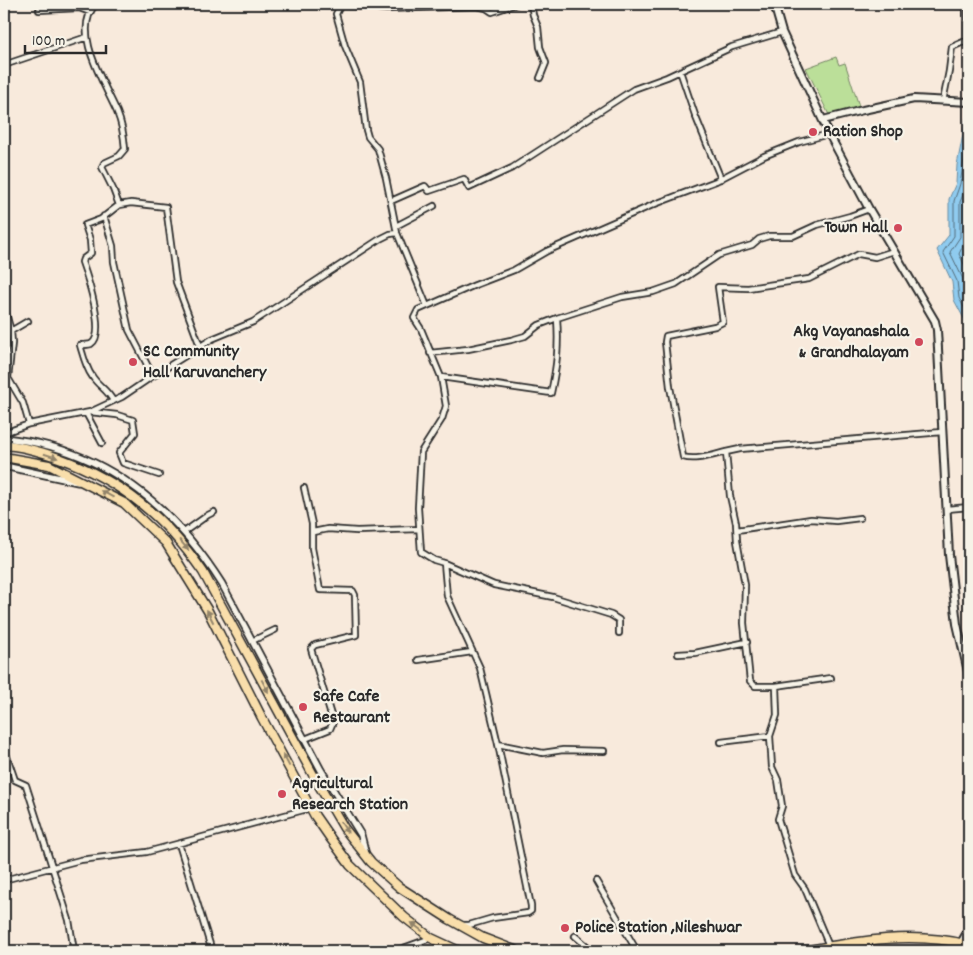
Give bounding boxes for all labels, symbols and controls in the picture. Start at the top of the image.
scale bar [25,22,106,54]
text: 100 m [32,31,65,53]
place label: Ration Shop [823,120,903,145]
marker: Ration Shop [807,126,819,138]
place label: Town Hall [824,216,889,241]
marker: Town Hall [892,222,904,234]
place label: Akg Vayanashala & Grandhalayam [793,320,910,366]
marker: Akg Vayanashala & Grandhalayam [913,336,925,348]
place label: SC Community Hall Karuvanchery [143,340,267,386]
marker: SC Community Hall Karuvanchery [127,356,139,368]
one-way arrow [44,452,59,460]
one-way arrow [100,490,114,498]
one-way arrow [178,539,189,552]
one-way arrow [206,609,214,623]
one-way arrow [261,678,269,693]
place label: Safe Cafe Restaurant [313,685,391,731]
marker: Safe Cafe Restaurant [297,701,309,713]
one-way arrow [281,753,290,766]
place label: Agricultural Research Station [292,772,408,818]
marker: Agricultural Research Station [276,788,288,800]
one-way arrow [340,820,349,834]
place label: Police Station ,Nileshwar [575,916,742,941]
one-way arrow [410,922,424,932]
marker: Police Station ,Nileshwar [559,922,571,934]

